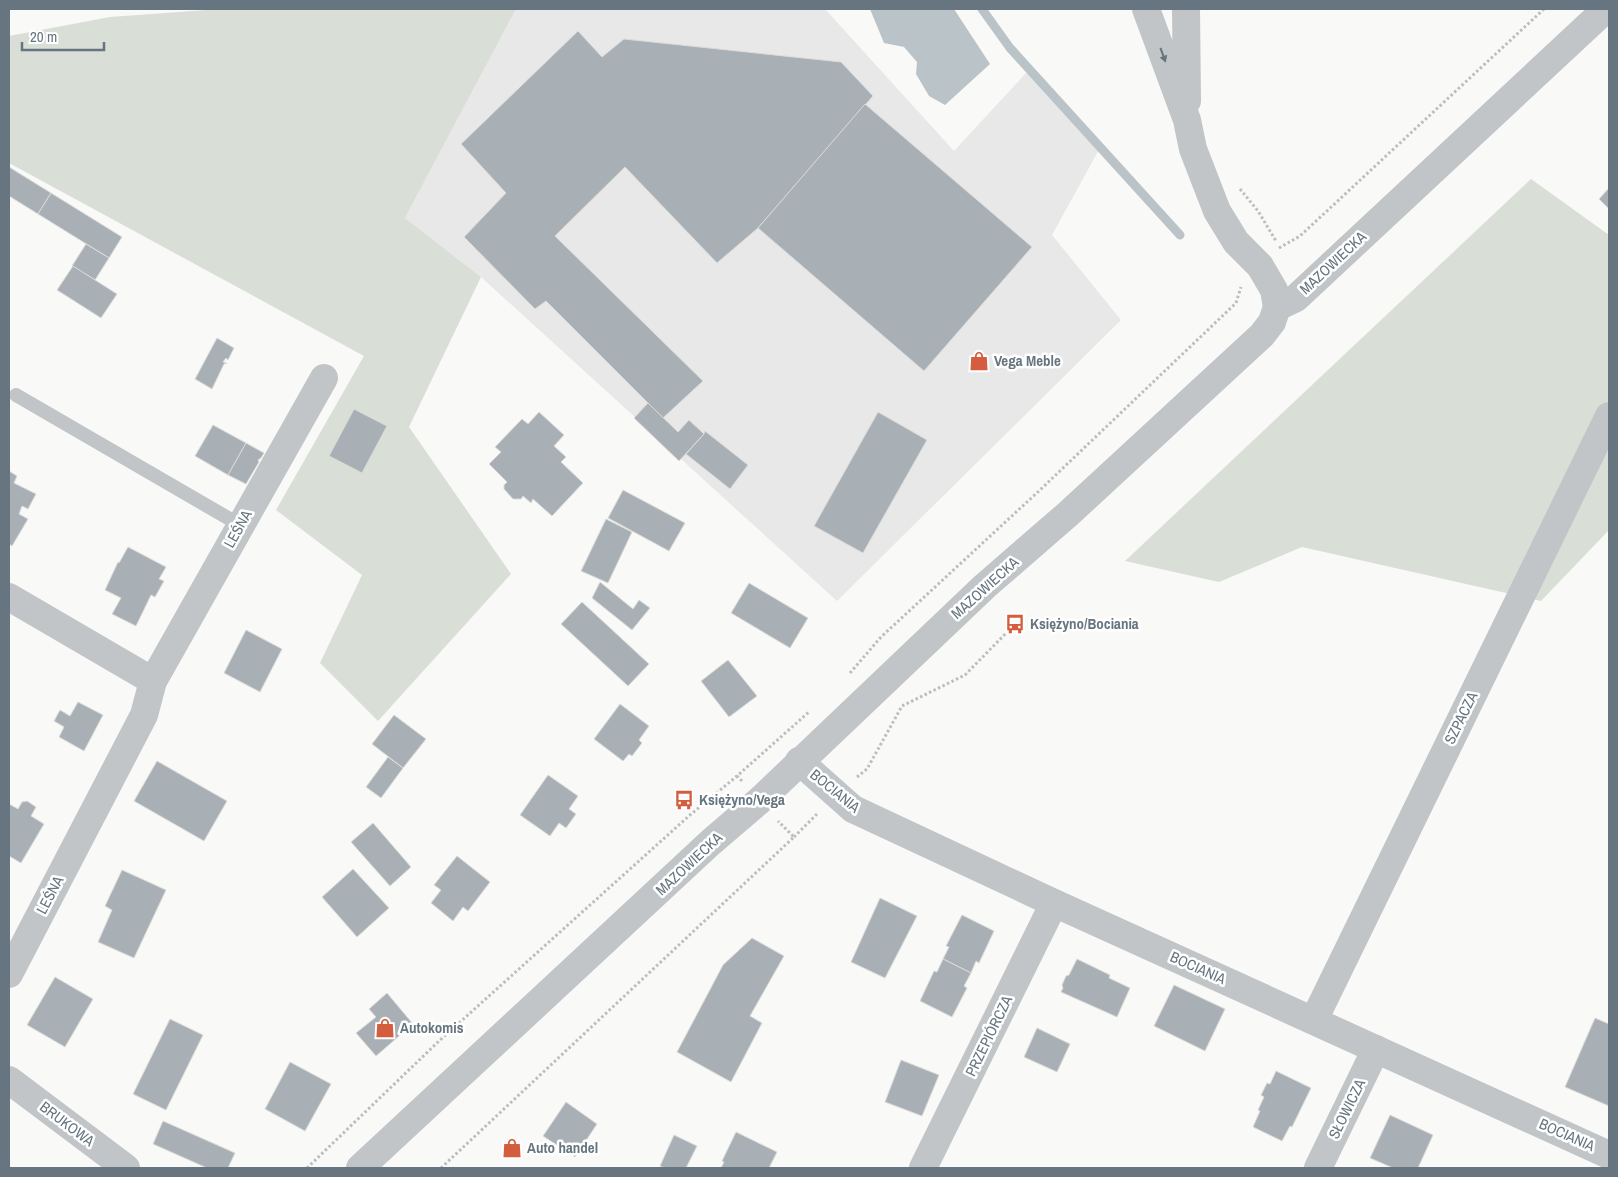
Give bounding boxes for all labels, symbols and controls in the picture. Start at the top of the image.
scale bar [22,20,105,52]
text: 20 m [30,26,57,47]
one-way arrow [1160,47,1167,62]
street label: MAZOWIECKA [1295,226,1371,299]
shop icon: Vega Meble [968,350,990,372]
place label: Vega Meble [994,350,1061,371]
street label: LEŚNA [219,505,257,551]
street label: MAZOWIECKA [946,551,1024,624]
bus stop icon: Księżyno/Bociania [1004,613,1026,635]
place label: Księżyno/Bociania [1030,613,1139,634]
street label: SZPACZA [1439,687,1483,747]
street label: BOCIANIA [806,764,865,818]
bus stop icon: Księżyno/Vega [673,789,695,811]
place label: Księżyno/Vega [699,789,785,810]
street label: MAZOWIECKA [651,827,727,900]
street label: LEŚNA [31,871,69,918]
street label: BOCIANIA [1167,946,1230,989]
street label: PRZEPIÓRCZA [960,991,1018,1080]
shop icon: Autokomis [374,1017,396,1039]
place label: Autokomis [400,1017,464,1038]
street label: SŁOWICZA [1323,1075,1370,1142]
street label: BRUKOWA [36,1096,99,1151]
street label: BOCIANIA [1536,1113,1599,1156]
shop icon: Auto handel [501,1137,523,1159]
place label: Auto handel [527,1137,598,1158]

